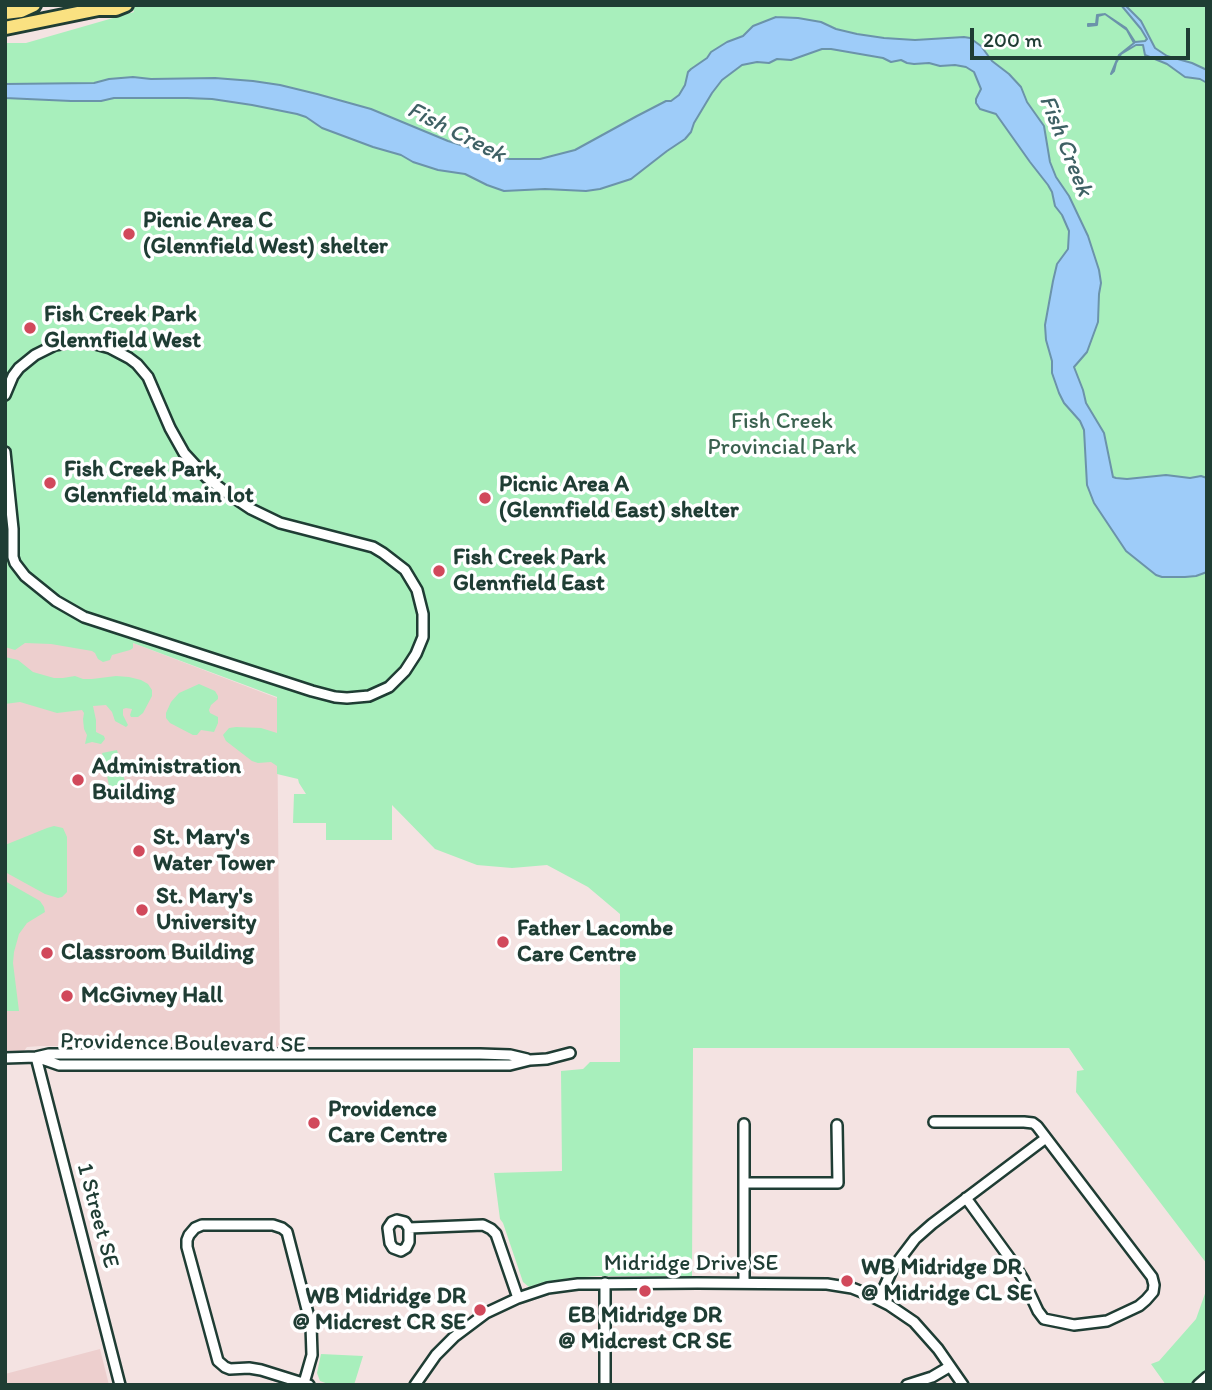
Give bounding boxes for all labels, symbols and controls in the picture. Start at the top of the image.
scale bar [974,14,1194,58]
text: 200 m [983,27,1042,52]
water label: Fish Creek [1032,91,1098,201]
water label: Fish Creek [402,96,510,170]
place label: Picnic Area C (Glennfield West) shelter [143,207,388,261]
marker: Picnic Area C (Glennfield West) shelter [121,226,137,242]
place label: Fish Creek Park Glennfield West [44,301,201,355]
marker: Fish Creek Park Glennfield West [22,320,38,336]
park label: Fish Creek Provincial Park [707,408,857,462]
place label: Fish Creek Park, Glennfield main lot [64,456,254,510]
place label: Picnic Area A (Glennfield East) shelter [499,471,739,525]
marker: Fish Creek Park, Glennfield main lot [42,475,58,491]
marker: Picnic Area A (Glennfield East) shelter [477,490,493,506]
place label: Fish Creek Park Glennfield East [453,544,606,598]
marker: Fish Creek Park Glennfield East [431,563,447,579]
place label: Administration Building [92,753,241,807]
marker: Administration Building [70,772,86,788]
place label: St. Mary's Water Tower [153,824,275,878]
marker: St. Mary's Water Tower [131,843,147,859]
place label: St. Mary's University [156,883,256,937]
marker: St. Mary's University [134,902,150,918]
place label: Father Lacombe Care Centre [517,915,673,969]
marker: Father Lacombe Care Centre [495,934,511,950]
place label: Classroom Building [61,939,254,967]
marker: Classroom Building [39,945,55,961]
place label: McGivney Hall [81,982,223,1010]
marker: McGivney Hall [59,988,75,1004]
street label: Providence Boulevard SE [60,1028,306,1060]
place label: Providence Care Centre [328,1096,447,1150]
marker: Providence Care Centre [306,1115,322,1131]
street label: 1 Street SE [70,1161,124,1271]
street label: Midridge Drive SE [604,1250,778,1278]
place label: WB Midridge DR @ Midridge CL SE [861,1254,1032,1308]
marker: WB Midridge DR @ Midridge CL SE [839,1273,855,1289]
place label: WB Midridge DR @ Midcrest CR SE [293,1283,466,1337]
marker: EB Midridge DR @ Midcrest CR SE [637,1283,653,1299]
marker: WB Midridge DR @ Midcrest CR SE [472,1302,488,1318]
place label: EB Midridge DR @ Midcrest CR SE [558,1302,732,1356]

